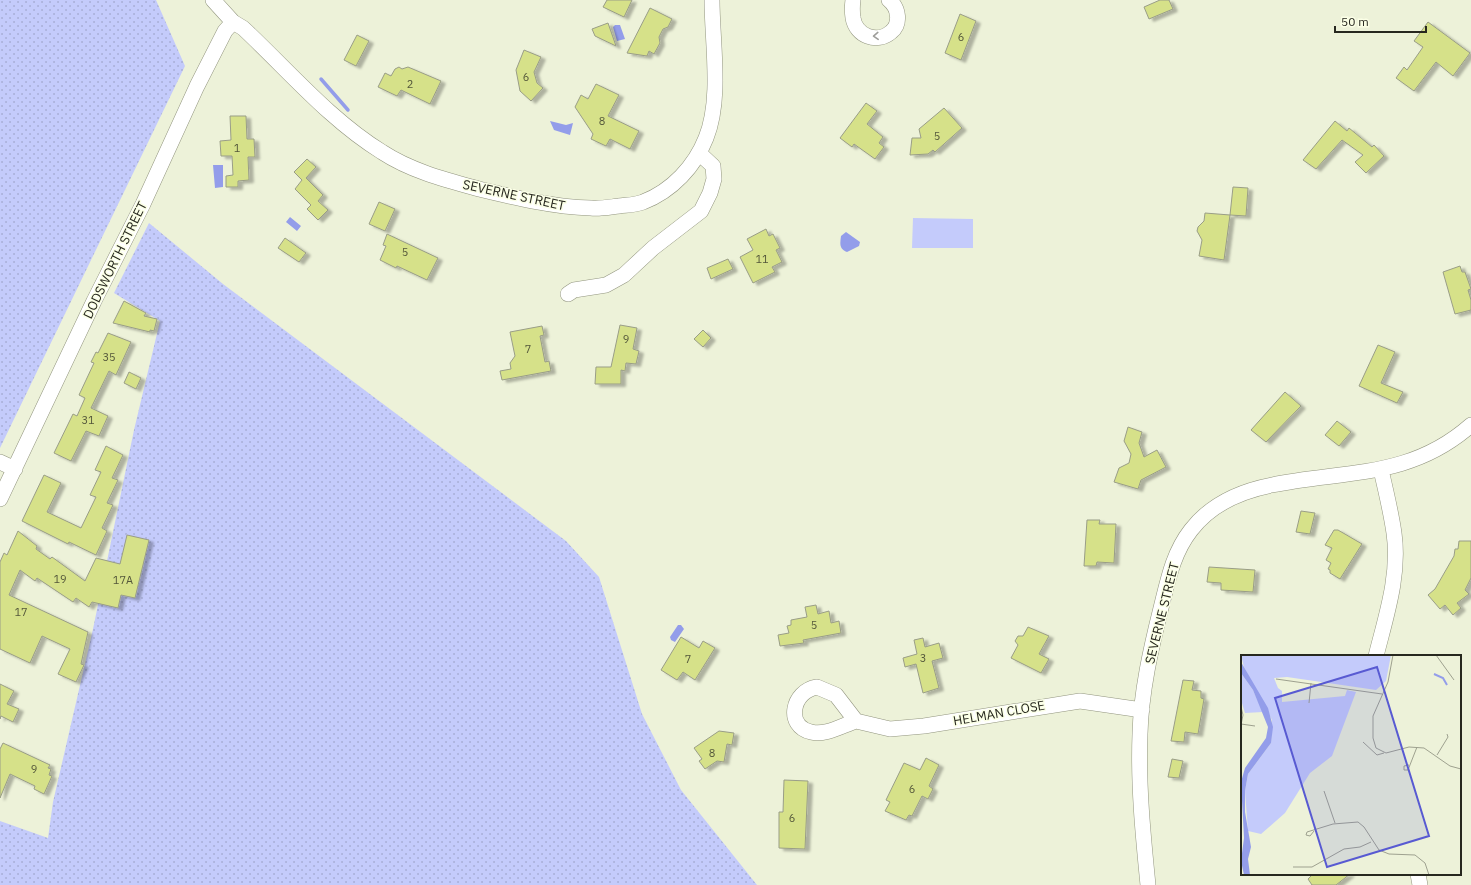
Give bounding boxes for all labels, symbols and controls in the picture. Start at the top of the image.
scale bar [1335,8,1426,34]
text: 50 m [1341,14,1369,29]
house number: 6 [958,30,964,44]
one-way arrow [872,32,879,41]
house number: 6 [523,70,529,84]
house number: 2 [407,77,413,91]
house number: 8 [599,114,605,128]
house number: 5 [934,129,940,143]
house number: 1 [234,141,241,155]
street label: SEVERNE STREET [461,176,567,214]
street label: DODSWORTH STREET [79,198,151,321]
house number: 5 [402,245,408,259]
house number: 11 [755,252,769,266]
house number: 9 [623,332,629,346]
house number: 7 [525,342,531,356]
house number: 35 [102,350,116,364]
house number: 31 [81,413,95,427]
street label: SEVERNE STREET [1141,560,1183,666]
house number: 19 [53,572,67,586]
house number: 17A [113,573,133,587]
house number: 17 [14,605,28,619]
house number: 5 [811,618,817,632]
house number: 3 [920,651,926,665]
house number: 7 [685,652,691,666]
inset map [1241,655,1461,875]
street label: HELMAN CLOSE [952,697,1046,729]
house number: 8 [709,746,715,760]
house number: 9 [31,762,37,776]
house number: 6 [909,782,915,796]
house number: 6 [789,811,795,825]

